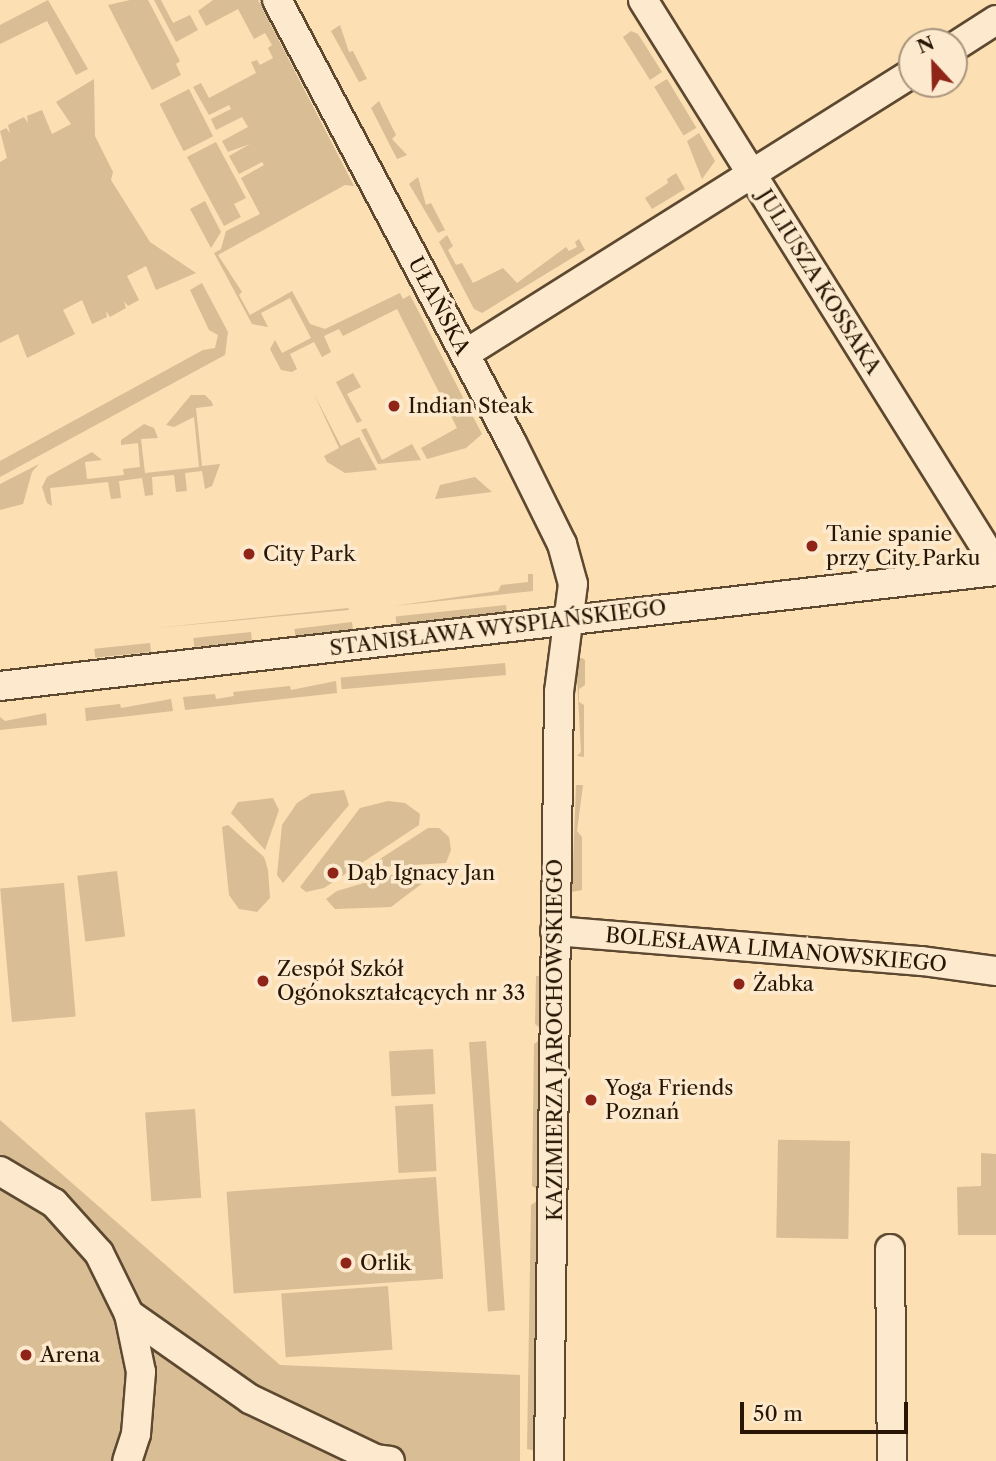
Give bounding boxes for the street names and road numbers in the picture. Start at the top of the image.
street label: JULIUSZA KOSSAKA [751,184,887,380]
street label: UŁAŃSKA [403,253,475,359]
street label: STANISŁAWA WYSPIAŃSKIEGO [327,595,669,661]
street label: KAZIMIERZA JAROCHOWSKIEGO [542,859,568,1221]
street label: BOLESŁAWA LIMANOWSKIEGO [604,922,948,978]

